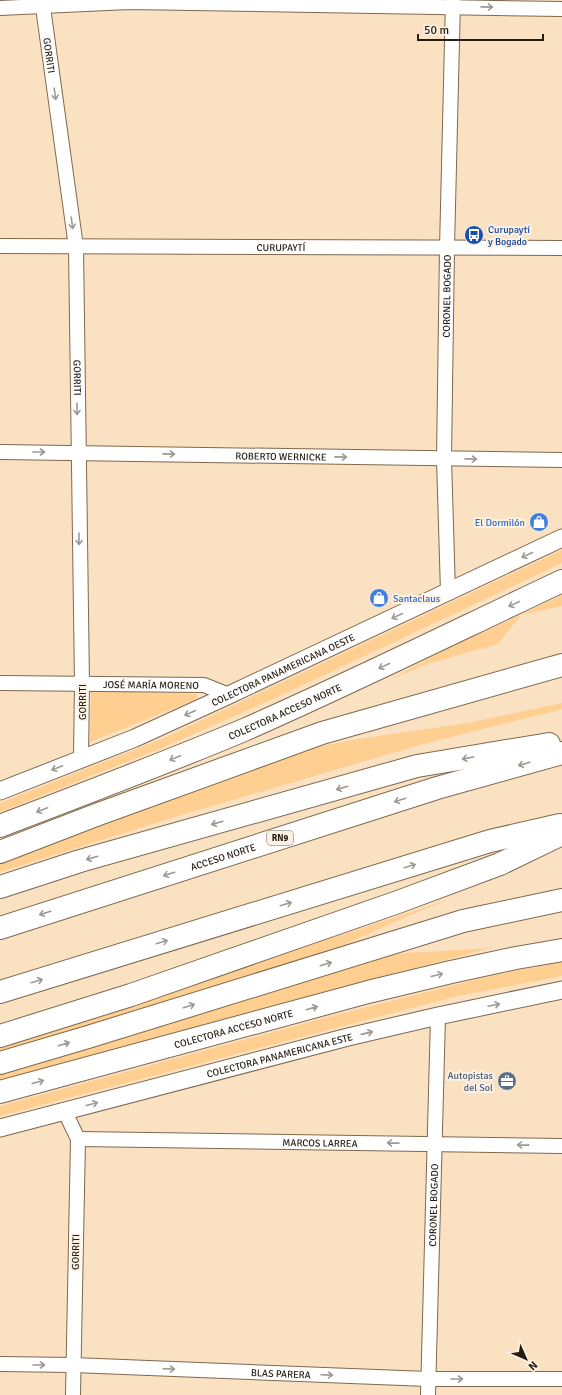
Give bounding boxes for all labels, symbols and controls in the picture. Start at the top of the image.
one-way arrow [480,3,493,11]
scale bar [418,16,543,42]
text: 50 m [424,23,449,38]
street label: GORRITI [40,37,57,74]
one-way arrow [51,87,59,100]
one-way arrow [68,216,76,229]
bus stop icon: Curupaytí y Bogado [463,224,485,246]
place label: Curupaytí y Bogado [488,224,530,248]
street label: CURUPAYTÍ [257,241,306,254]
street label: CORONEL BOGADO [441,254,454,338]
street label: GORRITI [71,360,83,396]
one-way arrow [73,402,81,415]
one-way arrow [32,448,45,456]
one-way arrow [162,450,175,458]
street label: ROBERTO WERNICKE [235,450,327,464]
one-way arrow [334,453,347,461]
one-way arrow [464,455,477,463]
shop icon: El Dormilón [528,511,550,533]
place label: El Dormilón [475,517,525,529]
one-way arrow [76,532,83,545]
one-way arrow [521,552,533,559]
shop icon: Santaclaus [368,587,390,609]
place label: Santaclaus [393,593,441,605]
one-way arrow [508,601,520,608]
one-way arrow [391,613,403,620]
street label: COLECTORA PANAMERICANA OESTE [210,631,357,709]
one-way arrow [378,663,390,670]
street label: JOSÉ MARÍA MORENO [103,678,199,692]
street label: COLECTORA ACCESO NORTE [227,681,344,743]
street label: GORRITI [77,684,89,720]
one-way arrow [184,710,196,717]
one-way arrow [170,754,182,762]
one-way arrow [462,754,475,762]
one-way arrow [518,761,531,768]
one-way arrow [52,765,64,773]
one-way arrow [336,784,349,792]
one-way arrow [393,797,406,804]
one-way arrow [36,807,48,815]
one-way arrow [211,820,224,827]
road number: RN9 [267,831,293,845]
street label: ACCESO NORTE [189,841,258,874]
one-way arrow [86,855,99,862]
one-way arrow [403,862,416,869]
one-way arrow [163,871,176,878]
one-way arrow [279,900,292,907]
one-way arrow [39,910,52,917]
one-way arrow [155,938,168,945]
one-way arrow [320,959,332,967]
one-way arrow [431,971,444,978]
one-way arrow [31,976,43,984]
one-way arrow [487,1000,500,1008]
one-way arrow [182,1002,195,1009]
one-way arrow [305,1004,318,1011]
street label: COLECTORA ACCESO NORTE [173,1008,295,1051]
one-way arrow [360,1028,373,1036]
street label: COLECTORA PANAMERICANA ESTE [205,1031,354,1081]
one-way arrow [58,1040,71,1047]
place label: Autopistas del Sol [448,1070,494,1094]
office icon: Autopistas del Sol [496,1070,518,1092]
one-way arrow [31,1078,44,1085]
one-way arrow [85,1100,98,1108]
street label: MARCOS LARREA [282,1137,358,1150]
one-way arrow [387,1139,400,1147]
one-way arrow [517,1141,530,1149]
street label: CORONEL BOGADO [427,1163,441,1247]
street label: GORRITI [70,1234,82,1270]
north arrow [506,1339,546,1379]
text: N [525,1358,540,1373]
one-way arrow [32,1361,45,1369]
one-way arrow [162,1365,175,1372]
street label: BLAS PARERA [251,1367,311,1381]
one-way arrow [320,1371,333,1378]
one-way arrow [450,1375,463,1383]

